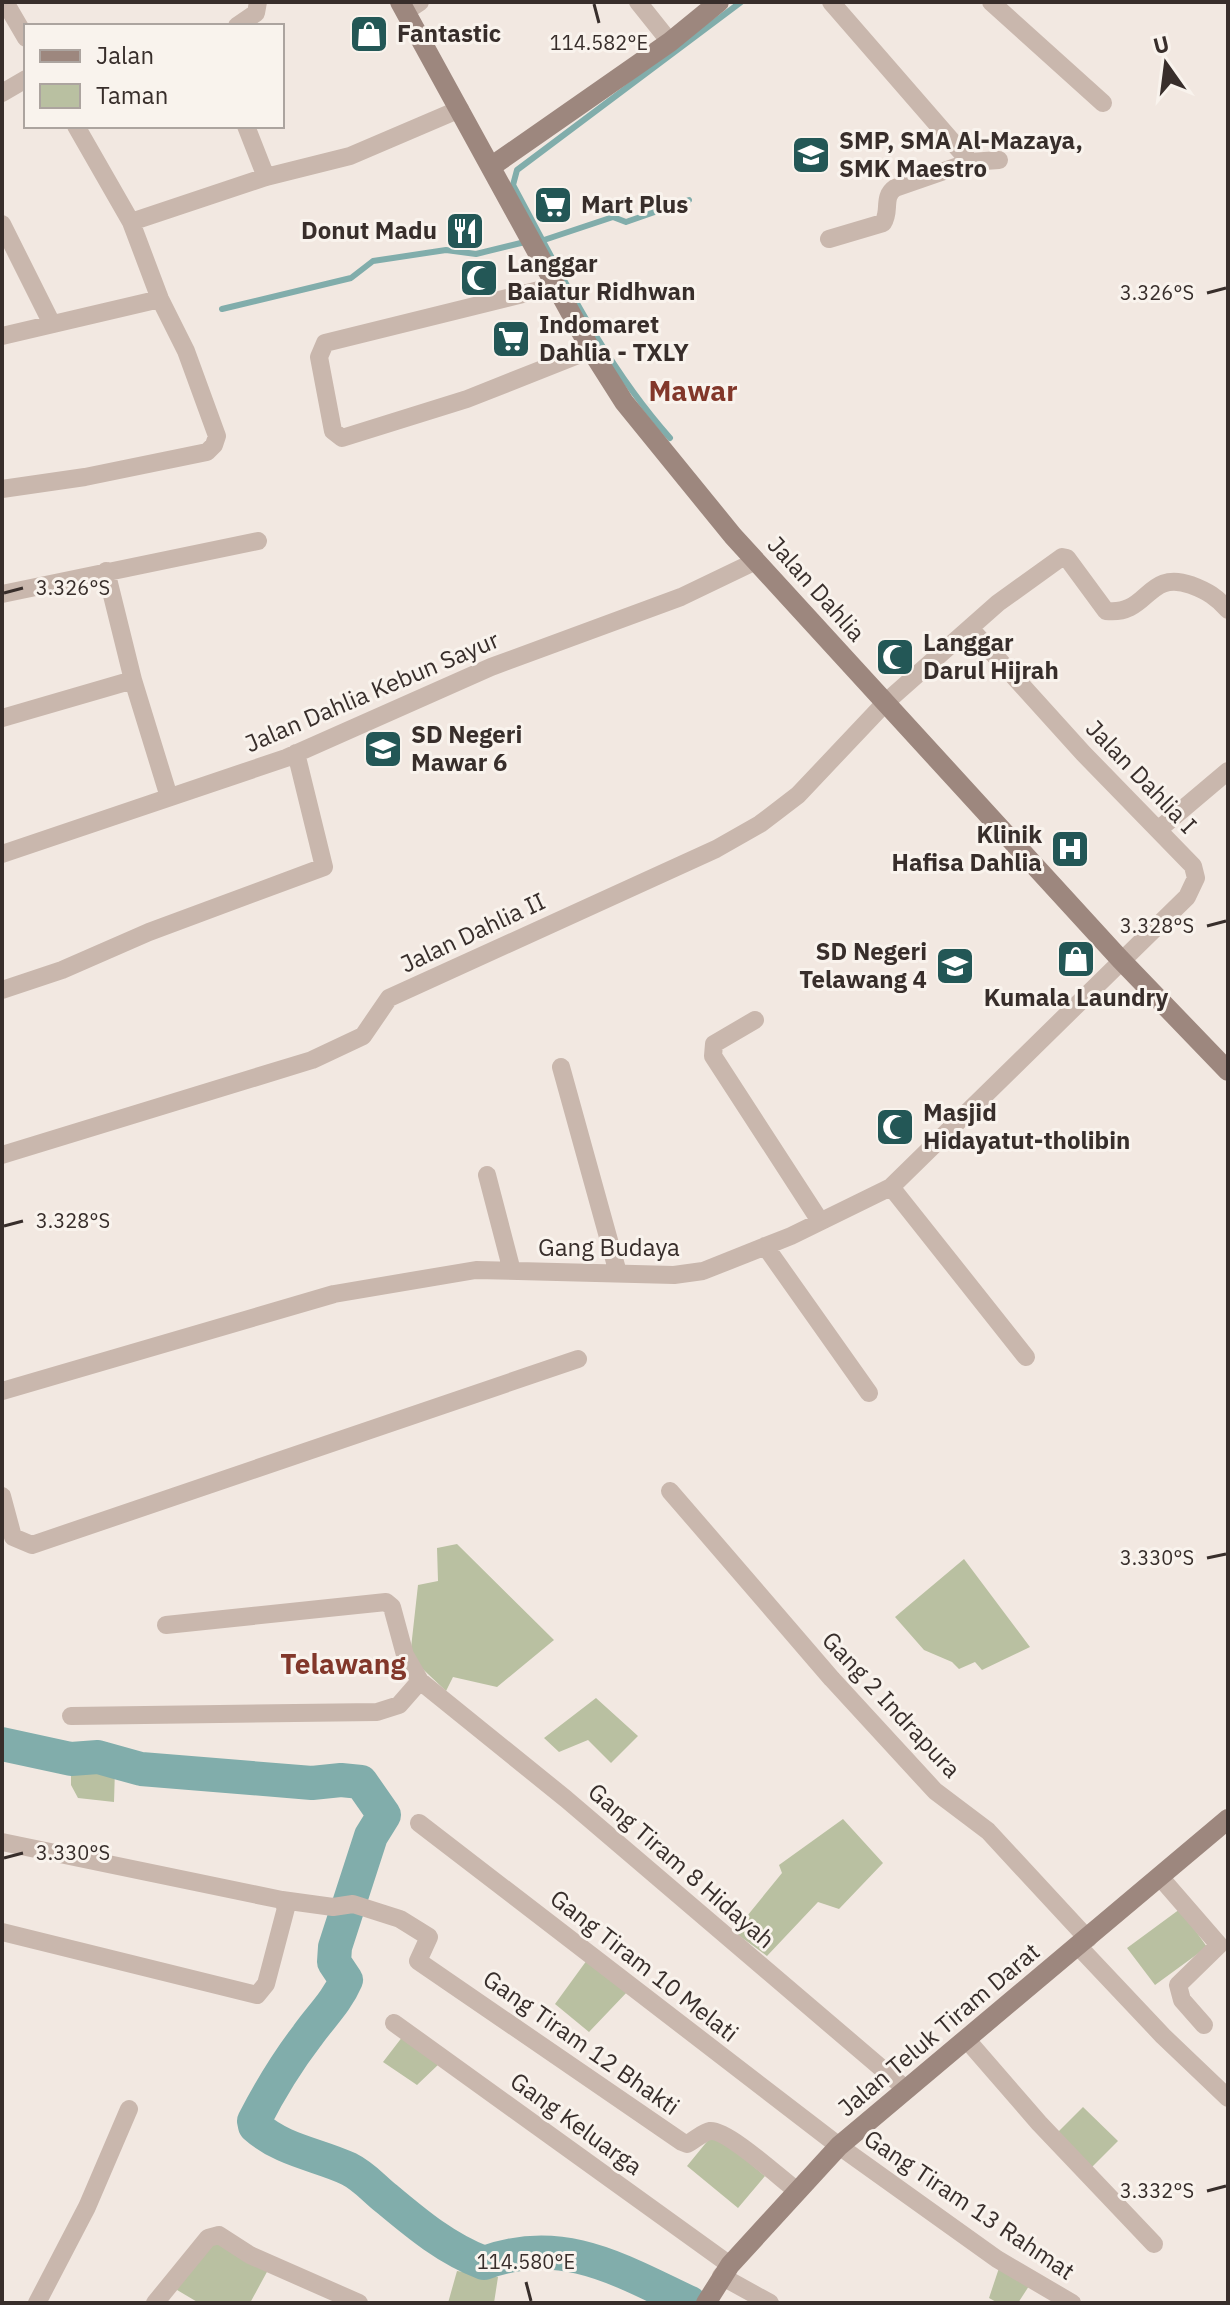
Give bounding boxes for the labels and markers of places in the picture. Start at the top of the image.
shop icon: Fantastic [348,13,390,55]
place label: Fantastic [397,17,501,49]
place label: SMP, SMA Al-Mazaya, SMK Maestro [839,124,1083,184]
school or university icon: SMP, SMA Al-Mazaya, SMK Maestro [790,134,832,176]
supermarket icon: Mart Plus [532,184,574,226]
place label: Mart Plus [581,188,688,220]
restaurant icon: Donut Madu [444,210,486,252]
place label: Donut Madu [301,214,437,246]
place label: Langgar Baiatur Ridhwan [507,247,696,307]
mosque icon: Langgar Baiatur Ridhwan [458,257,500,299]
place label: Indomaret Dahlia - TXLY [539,308,689,368]
supermarket icon: Indomaret Dahlia - TXLY [490,318,532,360]
place label: Langgar Darul Hijrah [923,626,1059,686]
mosque icon: Langgar Darul Hijrah [874,636,916,678]
place label: SD Negeri Mawar 6 [411,718,522,778]
school or university icon: SD Negeri Mawar 6 [362,728,404,770]
place label: Klinik Hafisa Dahlia [892,818,1042,878]
hospital icon: Klinik Hafisa Dahlia [1049,828,1091,870]
place label: SD Negeri Telawang 4 [799,935,927,995]
shop icon: Kumala Laundry [1055,938,1097,980]
school or university icon: SD Negeri Telawang 4 [934,945,976,987]
place label: Kumala Laundry [984,981,1168,1013]
place label: Masjid Hidayatut-tholibin [923,1096,1130,1156]
mosque icon: Masjid Hidayatut-tholibin [874,1106,916,1148]

